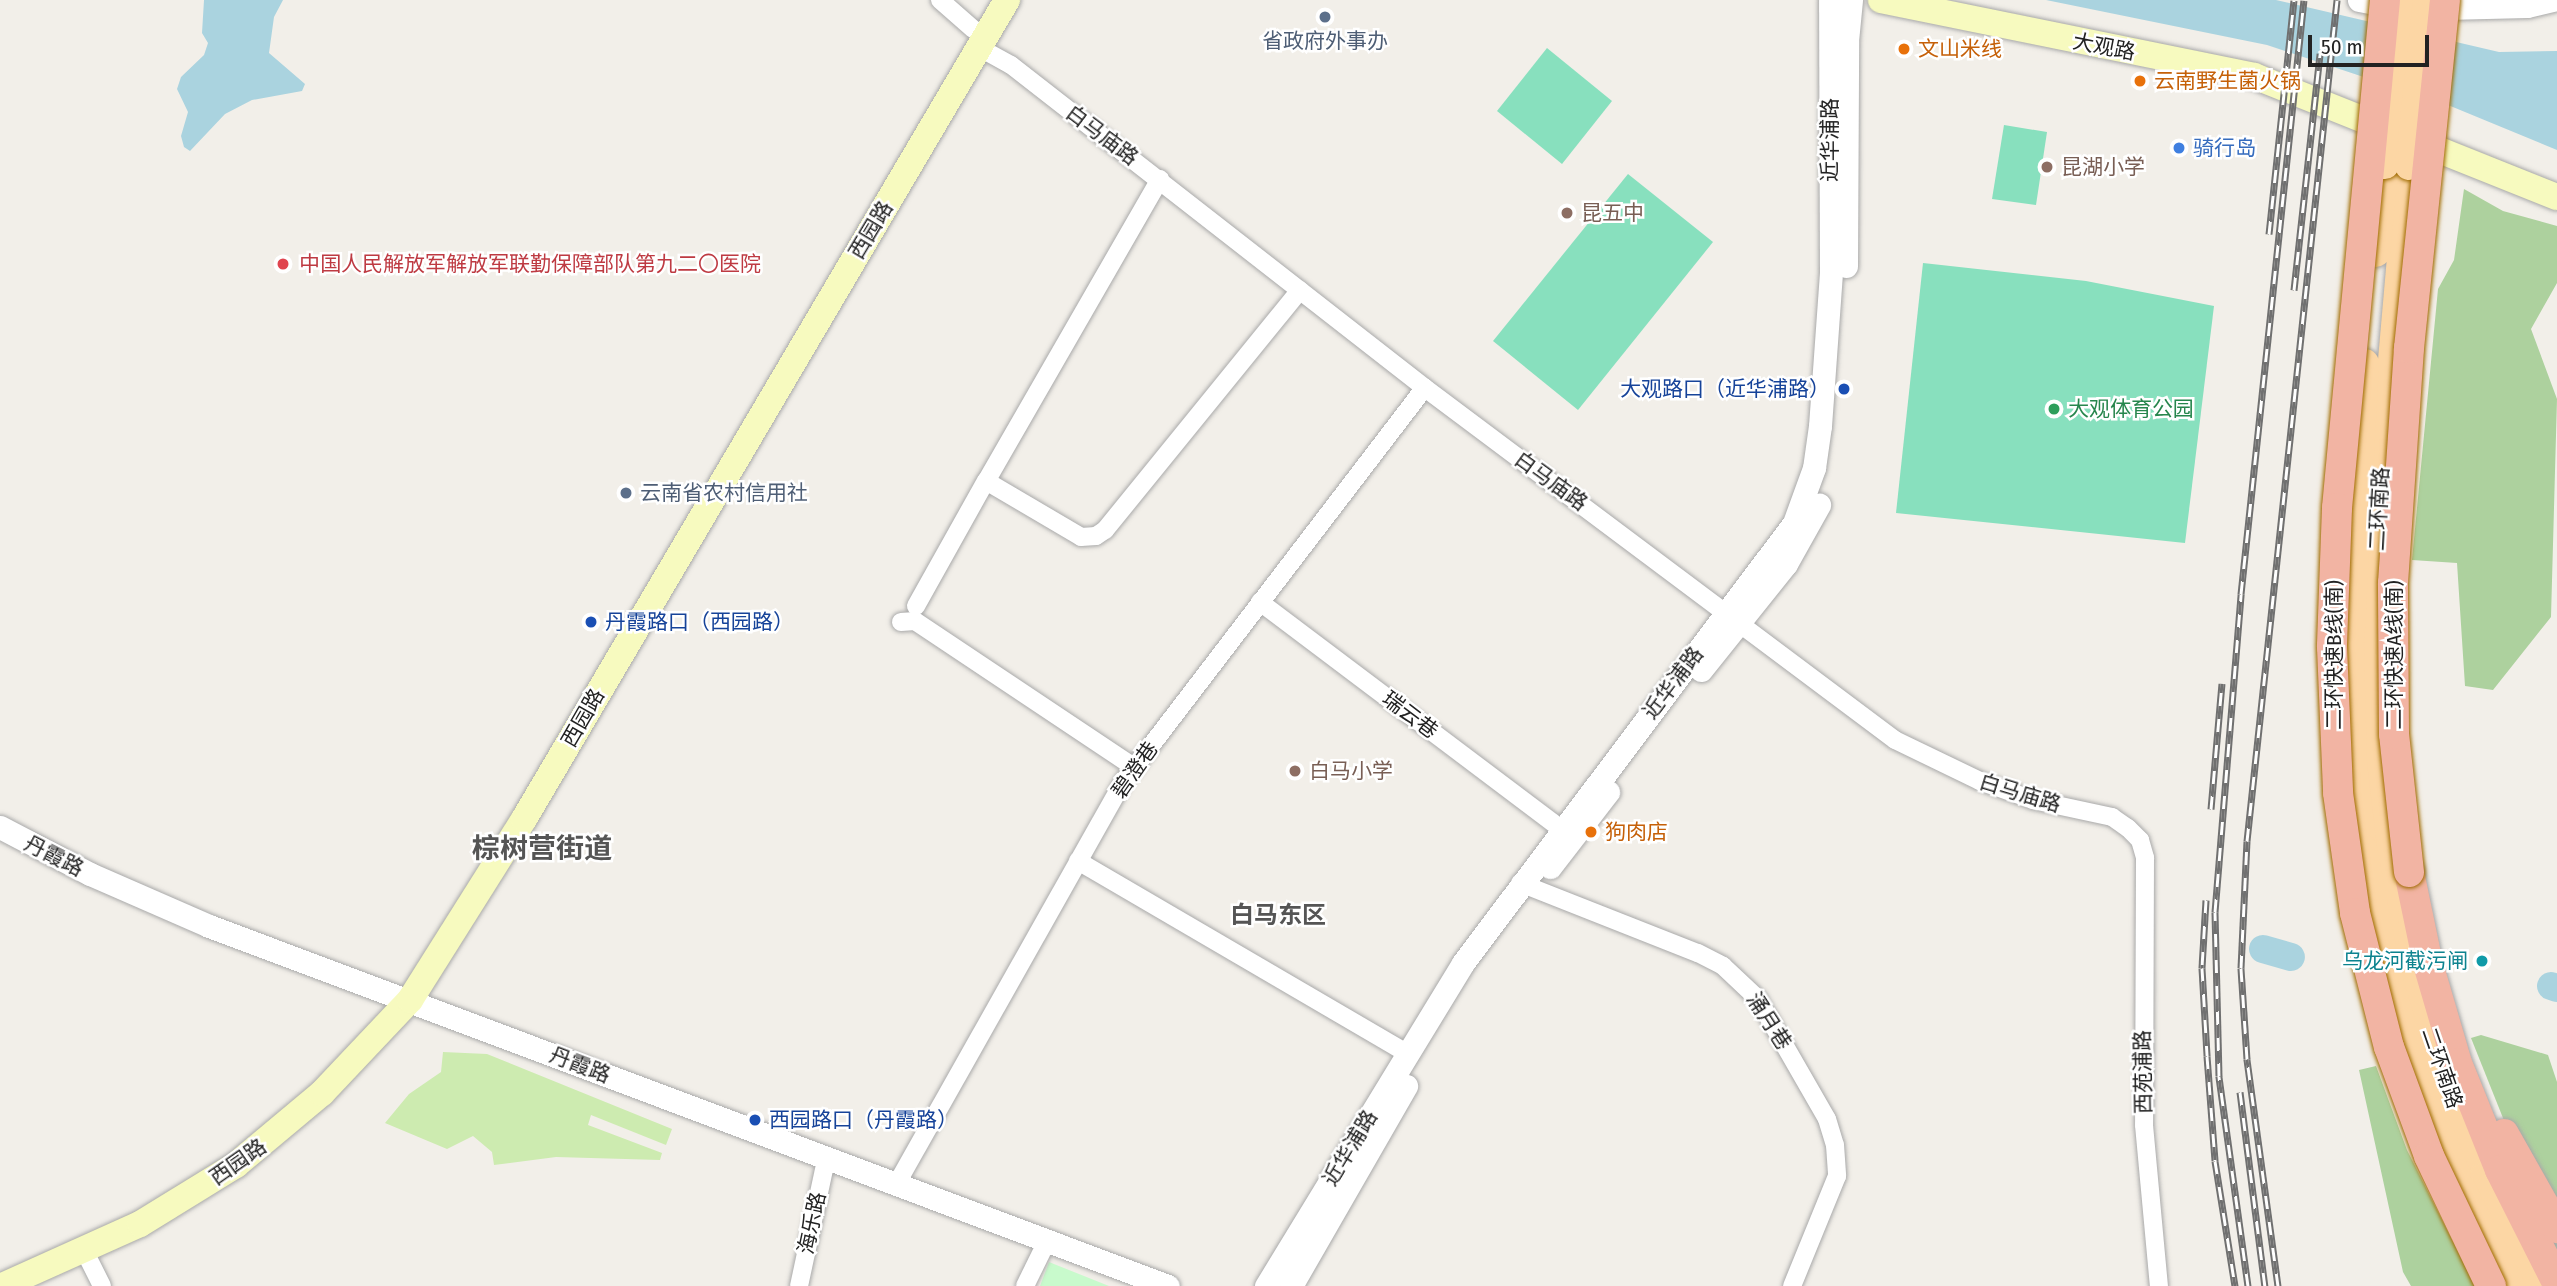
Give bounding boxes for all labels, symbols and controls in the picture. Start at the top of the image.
marker: 省政府外事办 [1317,9,1333,25]
scale bar [2312,21,2433,65]
place label: 省政府外事办 [1262,28,1388,54]
street label: 大观路 [2071,29,2137,65]
text: 50 m [2321,34,2363,60]
place label: 文山米线 [1918,36,2002,62]
marker: 文山米线 [1896,41,1912,57]
place label: 云南野生菌火锅 [2154,68,2301,94]
marker: 云南野生菌火锅 [2132,73,2148,89]
street label: 近华浦路 [1817,98,1843,182]
street label: 白马庙路 [1061,100,1143,170]
place label: 骑行岛 [2193,135,2256,161]
marker: 骑行岛 [2171,140,2187,156]
place label: 昆湖小学 [2061,154,2145,180]
marker: 昆湖小学 [2039,159,2055,175]
street label: 西园路 [844,197,898,263]
place label: 昆五中 [1581,200,1644,226]
marker: 昆五中 [1559,205,1575,221]
place label: 中国人民解放军解放军联勤保障部队第九二〇医院 [299,251,761,277]
marker: 中国人民解放军解放军联勤保障部队第九二〇医院 [273,254,293,274]
place label: 大观路口（近华浦路） [1620,376,1830,402]
marker: 大观路口（近华浦路） [1836,381,1852,397]
place label: 大观体育公园 [2068,396,2194,422]
marker: 大观体育公园 [2046,401,2062,417]
street label: 白马庙路 [1510,446,1592,516]
street label: 二环南路 [2364,466,2394,552]
place label: 云南省农村信用社 [640,480,808,506]
marker: 云南省农村信用社 [618,485,634,501]
street label: 二环快速B线(南) [2321,580,2347,730]
street label: 二环快速A线(南) [2381,580,2407,730]
place label: 丹霞路口（西园路） [605,609,794,635]
marker: 丹霞路口（西园路） [583,614,599,630]
street label: 近华浦路 [1638,642,1708,724]
street label: 西园路 [556,684,610,752]
street label: 瑞云巷 [1377,686,1443,744]
street label: 碧澄巷 [1107,737,1163,803]
place label: 白马小学 [1309,758,1393,784]
marker: 白马小学 [1287,763,1303,779]
street label: 白马庙路 [1976,769,2064,817]
place label: 狗肉店 [1605,819,1668,845]
marker: 狗肉店 [1583,824,1599,840]
street label: 丹霞路 [20,830,88,882]
district label: 棕树营街道 [472,832,612,866]
district label: 白马东区 [1230,902,1326,930]
place label: 乌龙河截污闸 [2342,948,2468,974]
marker: 乌龙河截污闸 [2474,953,2490,969]
street label: 涌月巷 [1741,988,1797,1054]
street label: 二环南路 [2416,1024,2468,1112]
street label: 西苑浦路 [2130,1030,2156,1114]
street label: 丹霞路 [546,1042,614,1088]
street label: 近华浦路 [1318,1106,1382,1190]
place label: 西园路口（丹霞路） [769,1107,958,1133]
marker: 西园路口（丹霞路） [747,1112,763,1128]
street label: 西园路 [205,1134,271,1190]
street label: 海乐路 [793,1190,831,1256]

